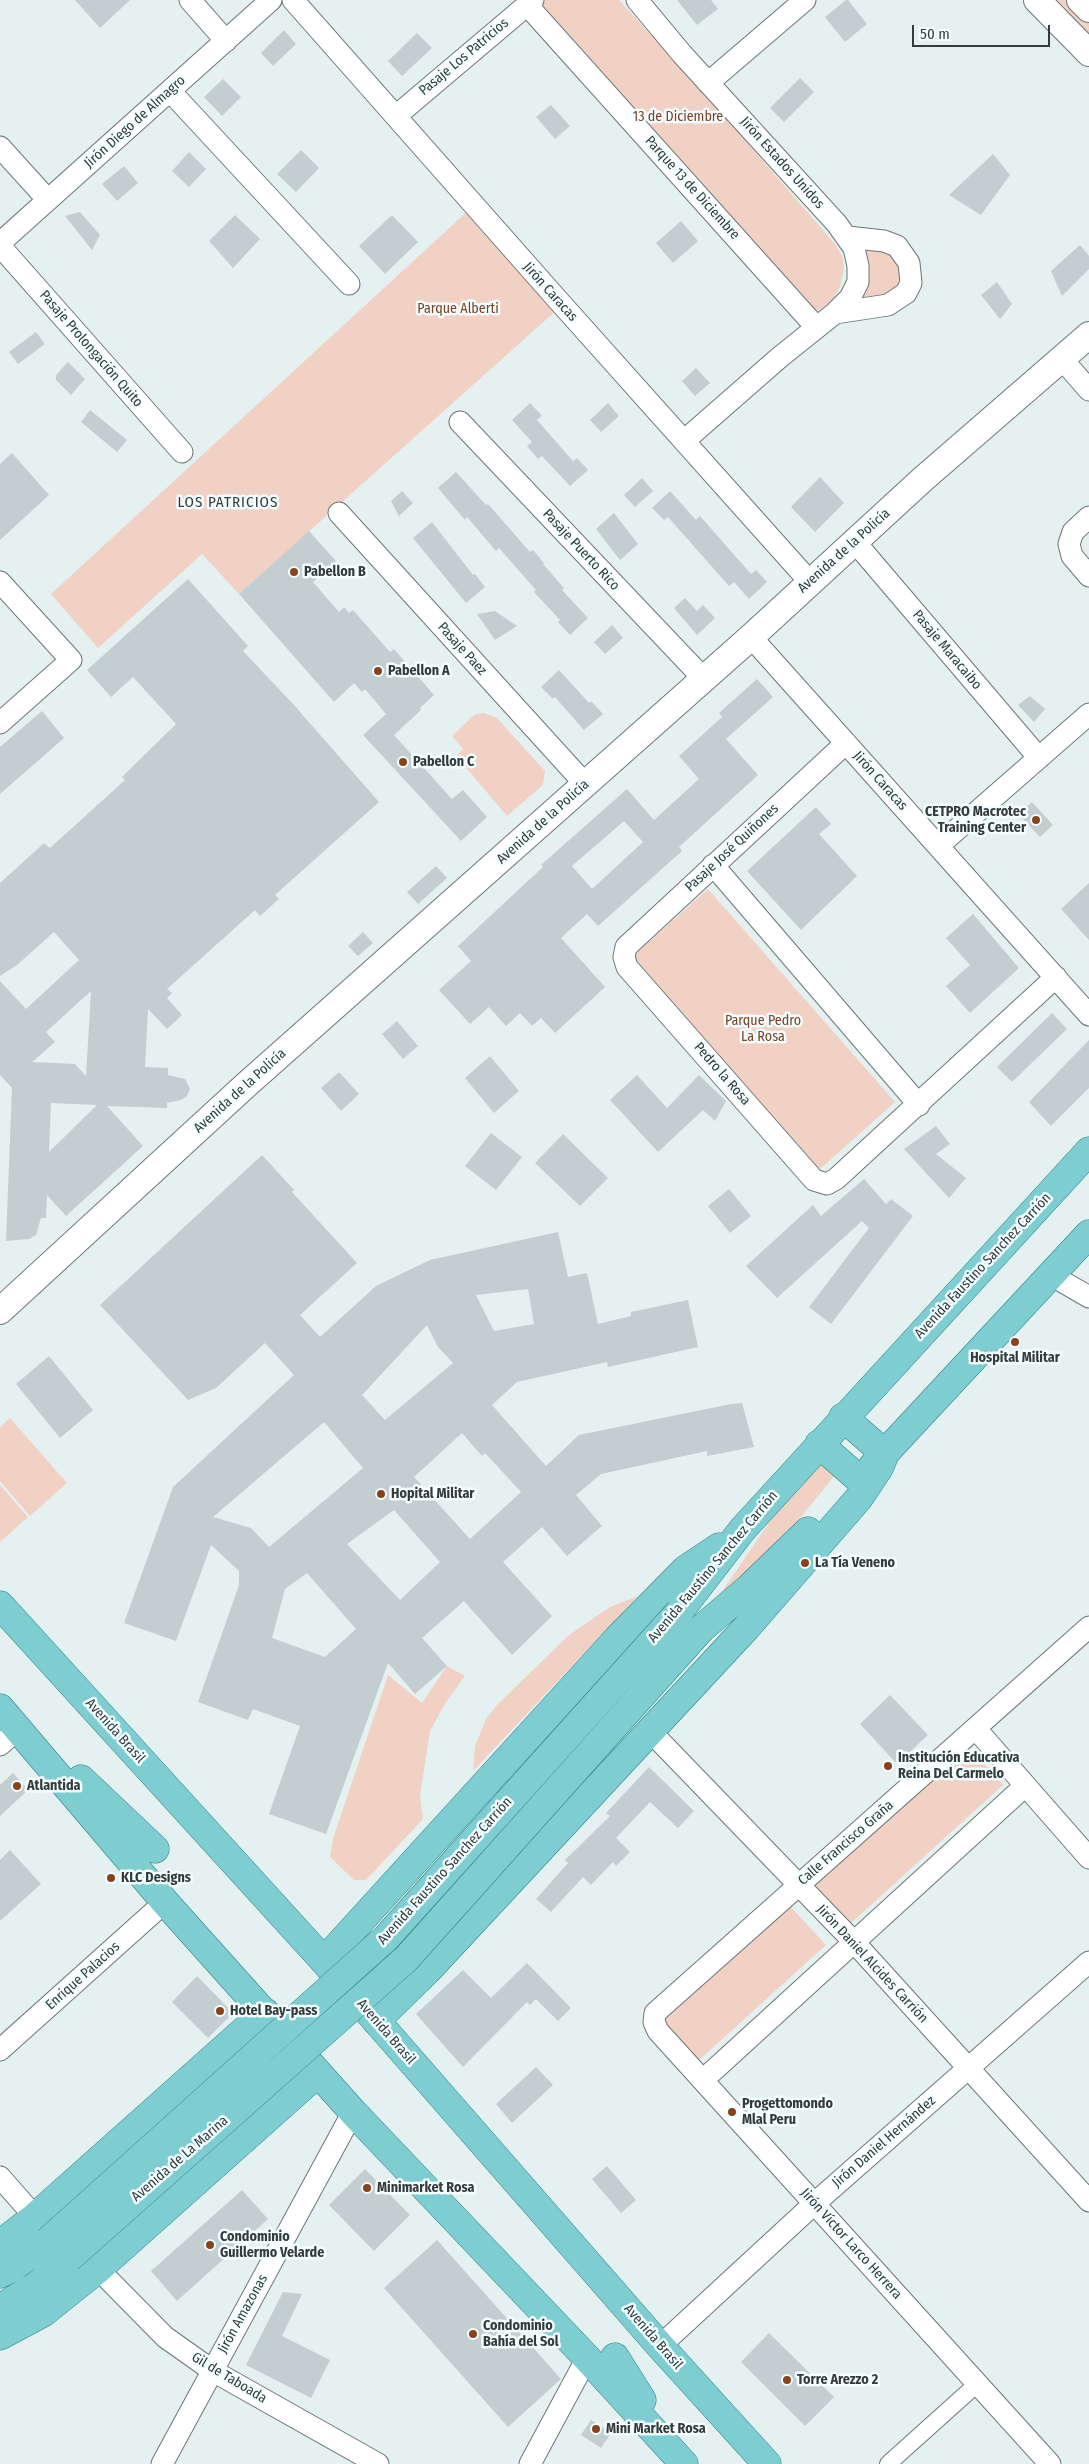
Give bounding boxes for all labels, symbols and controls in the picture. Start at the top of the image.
street label: Pasaje Los Patricios [416,15,512,99]
scale bar [914,15,1052,47]
text: 50 m [920,25,950,43]
street label: Jirón Diego de Almagro [81,72,189,172]
park label: 13 de Diciembre [633,109,723,125]
street label: Jirón Estados Unidos [736,114,828,212]
street label: Parque 13 de Diciembre [641,133,743,243]
street label: Jirón Caracas [519,259,581,325]
street label: Pasaje Prolongación Quito [36,287,146,411]
park label: Parque Alberti [417,301,499,317]
district label: LOS PATRICIOS [176,494,280,512]
street label: Avenida de la Policía [794,505,894,597]
street label: Pasaje Puerto Rico [539,506,623,594]
place label: Pabellon B [304,564,366,580]
marker: Pabellon B [288,566,300,578]
street label: Pasaje Maracaibo [909,607,985,693]
street label: Pasaje Paez [434,619,490,679]
place label: Pabellon A [388,663,450,679]
marker: Pabellon A [372,665,384,677]
street label: Jirón Caracas [849,748,911,814]
place label: Pabellon C [413,754,474,770]
marker: Pabellon C [397,756,409,768]
street label: Avenida de la Policía [493,776,593,868]
street label: Pasaje José Quiñones [682,800,782,896]
place label: CETPRO Macrotec Training Center [925,804,1026,836]
marker: CETPRO Macrotec Training Center [1030,814,1042,826]
park label: Parque Pedro La Rosa [725,1013,801,1046]
street label: Pedro la Rosa [690,1039,754,1109]
street label: Avenida de la Policía [190,1045,290,1137]
street label: Avenida Faustino Sanchez Carrión [911,1190,1055,1342]
marker: Hospital Militar [1009,1336,1021,1348]
place label: Hospital Militar [970,1350,1060,1366]
place label: Hopital Militar [391,1486,474,1502]
marker: Hopital Militar [375,1488,387,1500]
street label: Avenida Faustino Sanchez Carrión [645,1488,781,1646]
place label: La Tía Veneno [815,1555,895,1571]
marker: La Tía Veneno [799,1557,811,1569]
street label: Avenida Brasil [82,1695,148,1767]
place label: Institución Educativa Reina Del Carmelo [898,1750,1019,1782]
marker: Institución Educativa Reina Del Carmelo [882,1760,894,1772]
place label: Atlantida [27,1778,81,1794]
marker: Atlantida [11,1780,23,1792]
street label: Avenida Faustino Sanchez Carrión [374,1794,516,1948]
street label: Calle Francisco Graña [795,1797,897,1889]
place label: KLC Designs [121,1870,191,1886]
marker: KLC Designs [105,1872,117,1884]
street label: Jirón Daniel Alcides Carrión [813,1901,931,2027]
street label: Enrique Palacios [42,1938,124,2014]
street label: Avenida Brasil [353,1996,419,2068]
place label: Hotel Bay-pass [230,2003,317,2019]
marker: Hotel Bay-pass [214,2005,226,2017]
street label: Jirón Daniel Hernández [829,2093,939,2191]
place label: Progettomondo Mlal Peru [742,2096,833,2128]
marker: Progettomondo Mlal Peru [726,2106,738,2118]
street label: Avenida de La Marina [128,2112,232,2206]
place label: Minimarket Rosa [377,2180,474,2196]
marker: Minimarket Rosa [361,2182,373,2194]
street label: Jirón Víctor Larco Herrera [797,2185,905,2303]
place label: Condominio Guillermo Velarde [220,2229,324,2262]
marker: Condominio Guillermo Velarde [204,2239,216,2251]
street label: Jirón Amazonas [214,2272,272,2356]
street label: Avenida Brasil [620,2301,686,2373]
place label: Condominio Bahía del Sol [483,2318,559,2350]
marker: Condominio Bahía del Sol [467,2328,479,2340]
street label: Gil de Taboada [188,2349,270,2407]
place label: Torre Arezzo 2 [797,2372,878,2388]
marker: Torre Arezzo 2 [781,2374,793,2386]
place label: Mini Market Rosa [606,2421,706,2437]
marker: Mini Market Rosa [590,2423,602,2435]

